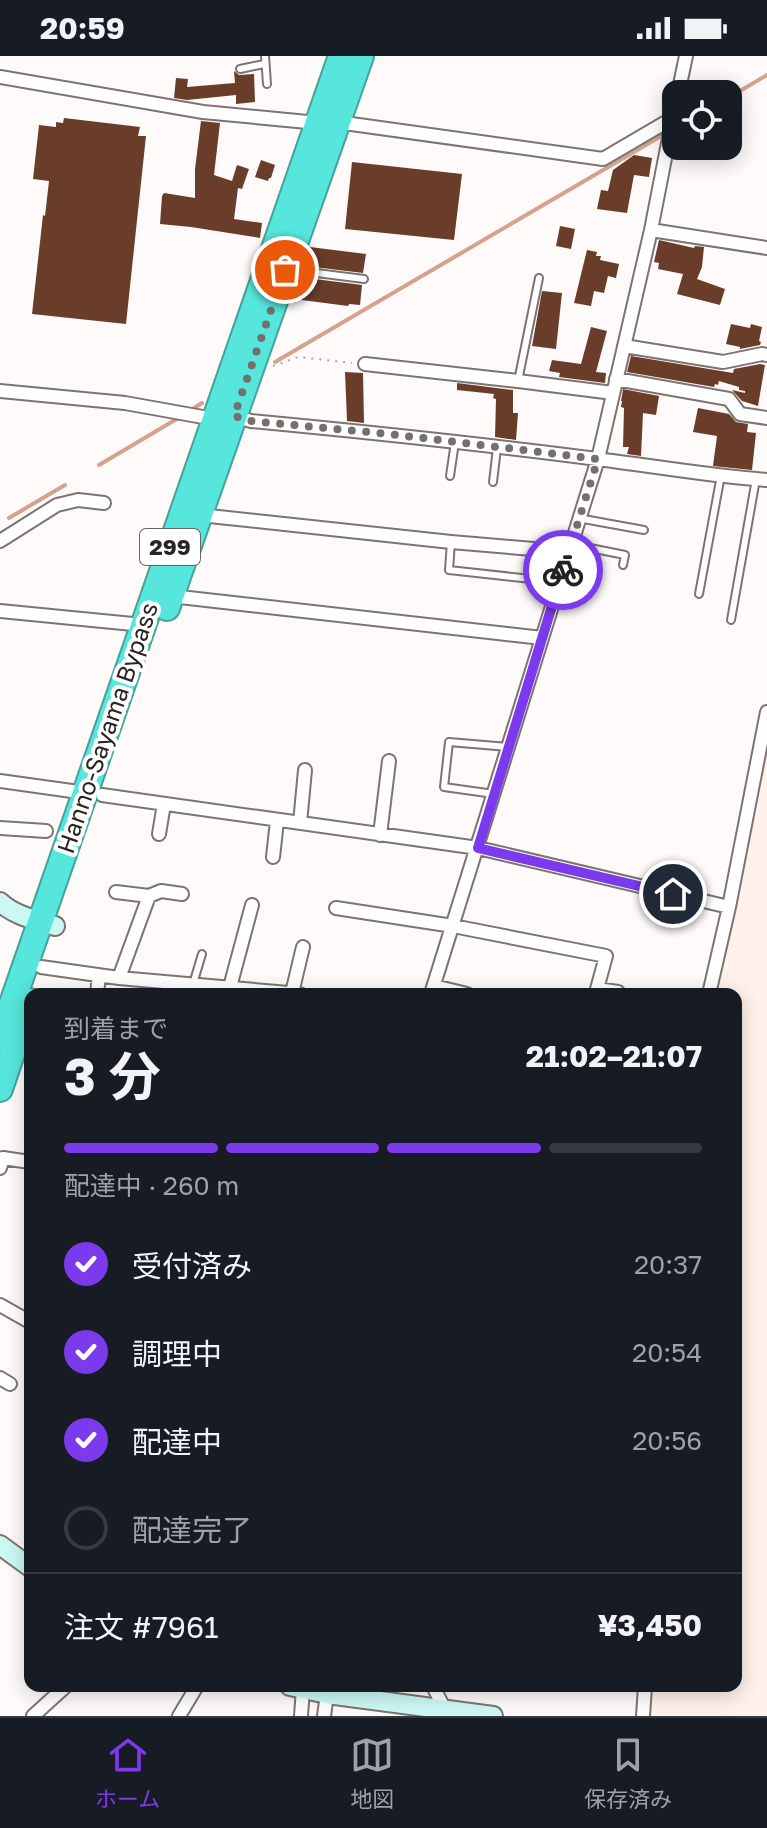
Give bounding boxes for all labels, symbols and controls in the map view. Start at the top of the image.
text: 20:59 [40,10,125,46]
map controls [662,80,742,160]
button: locate [662,80,742,160]
pin [251,236,319,304]
icon: bag [263,248,307,292]
road number: 299 [140,529,200,565]
courier [523,530,603,610]
icon: bike [541,548,585,592]
street label: Hanno-Sayama Bypass [50,598,163,857]
pin [639,860,707,928]
icon: home [651,872,695,916]
text: 到着まで [64,1013,168,1044]
text: 21:02–21:07 [526,1038,702,1074]
text: 3 分 [64,1044,161,1106]
text: 配達中 · 260 m [64,1170,239,1201]
icon: check [64,1242,108,1286]
text: 受付済み [132,1248,252,1284]
text: 20:37 [634,1249,702,1280]
icon: check [64,1330,108,1374]
text: 調理中 [132,1336,222,1372]
text: 20:54 [632,1337,702,1368]
icon: check [64,1418,108,1462]
text: 配達中 [132,1424,222,1460]
text: 20:56 [632,1425,702,1456]
text: 配達完了 [132,1512,252,1548]
text: ¥3,450 [598,1607,702,1643]
text: 注文 #7961 [64,1609,219,1645]
tab: ホーム [95,1733,160,1813]
tab: 地図 [350,1733,394,1813]
tab: 保存済み [584,1733,672,1813]

